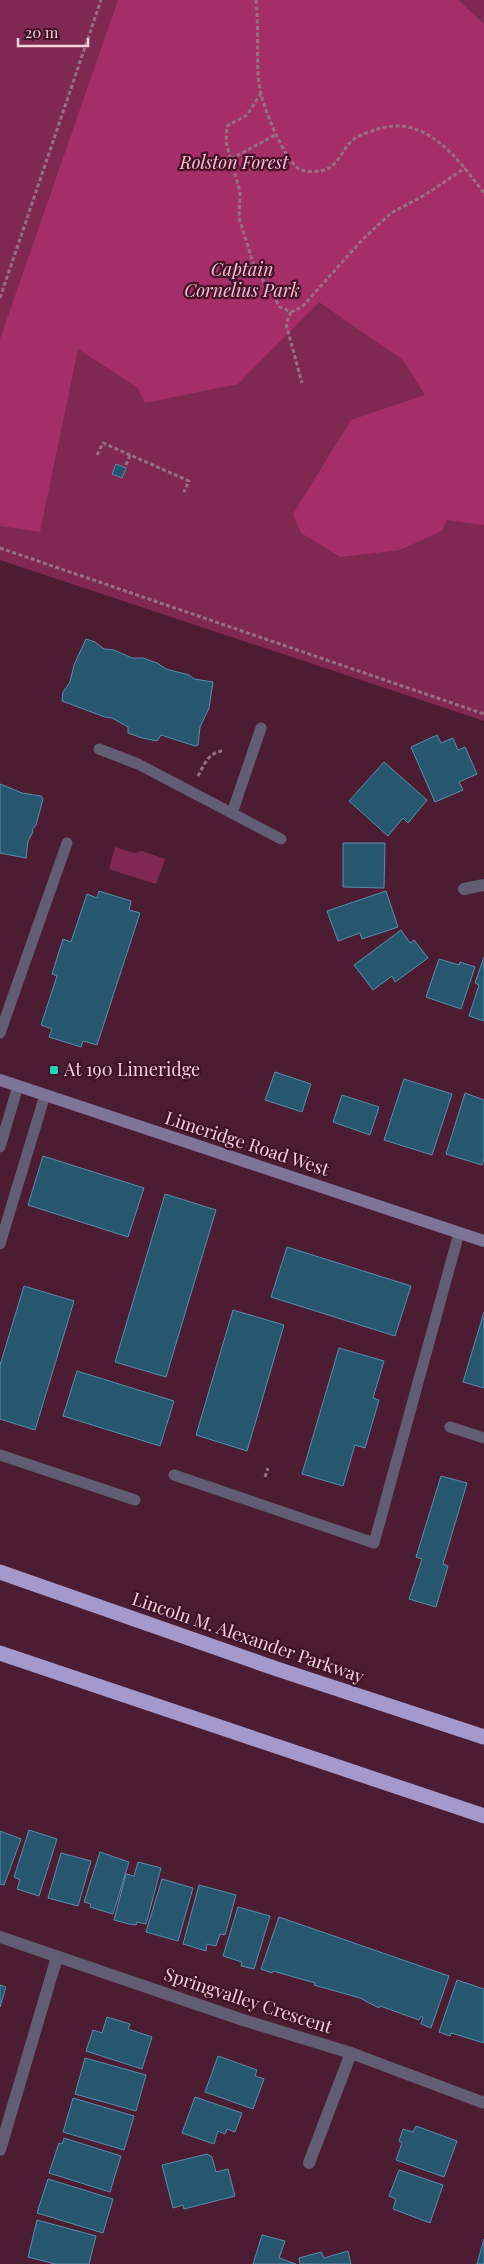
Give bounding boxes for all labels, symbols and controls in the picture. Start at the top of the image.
scale bar [18,15,88,47]
text: 20 m [25,22,59,42]
park label: Rolston Forest [179,150,289,174]
park label: Captain Cornelius Park [184,257,300,302]
place label: At 190 Limeridge [63,1057,200,1081]
marker: At 190 Limeridge [48,1064,60,1076]
street label: Limeridge Road West [162,1105,333,1181]
street label: Lincoln M. Alexander Parkway [129,1586,368,1688]
street label: Springvalley Crescent [161,1962,336,2039]

